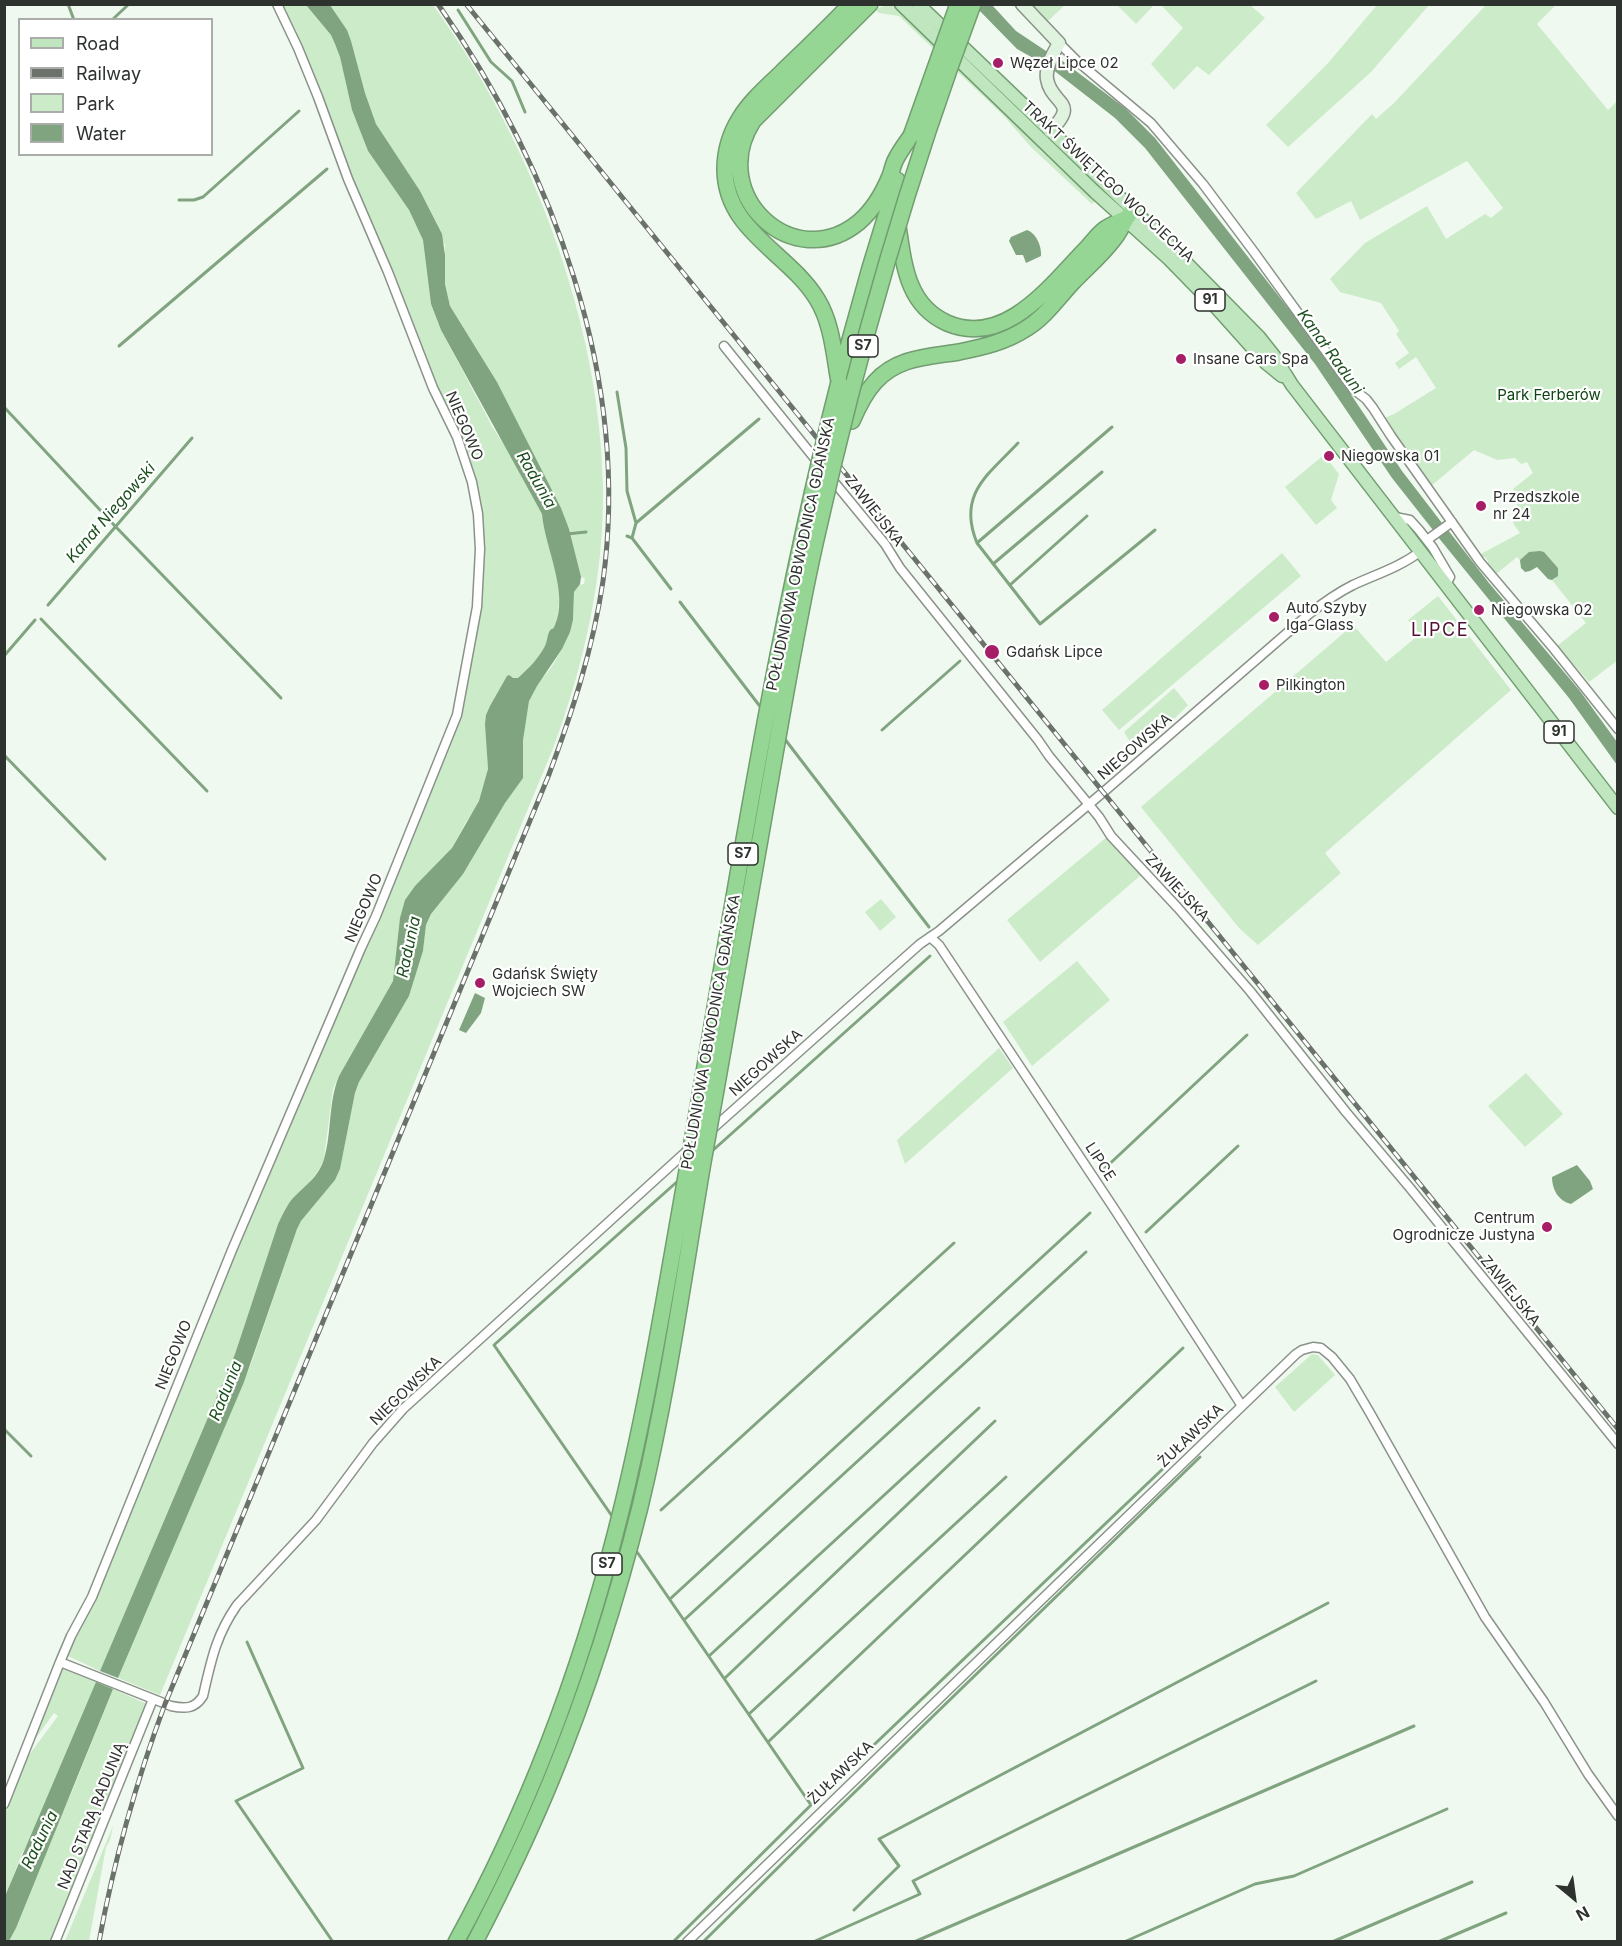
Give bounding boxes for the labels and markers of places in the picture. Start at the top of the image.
place label: Węzeł Lipce 02 [1010,54,1119,72]
marker: Węzeł Lipce 02 [991,56,1005,70]
place label: Insane Cars Spa [1193,350,1309,368]
marker: Insane Cars Spa [1174,352,1188,366]
place label: Niegowska 01 [1341,447,1439,465]
marker: Niegowska 01 [1322,449,1336,463]
place label: Przedszkole nr 24 [1493,488,1580,523]
marker: Przedszkole nr 24 [1474,499,1488,513]
place label: Auto Szyby Iga-Glass [1286,599,1367,634]
place label: Niegowska 02 [1491,601,1592,619]
marker: Niegowska 02 [1472,603,1486,617]
marker: Auto Szyby Iga-Glass [1267,610,1281,624]
marker: Gdańsk Lipce [983,643,1001,661]
place label: Gdańsk Lipce [1006,643,1103,661]
place label: Pilkington [1276,676,1345,694]
marker: Pilkington [1257,678,1271,692]
place label: Gdańsk Święty Wojciech SW [492,965,598,1000]
marker: Gdańsk Święty Wojciech SW [473,976,487,990]
place label: Centrum Ogrodnicze Justyna [1393,1209,1535,1244]
marker: Centrum Ogrodnicze Justyna [1540,1220,1554,1234]

